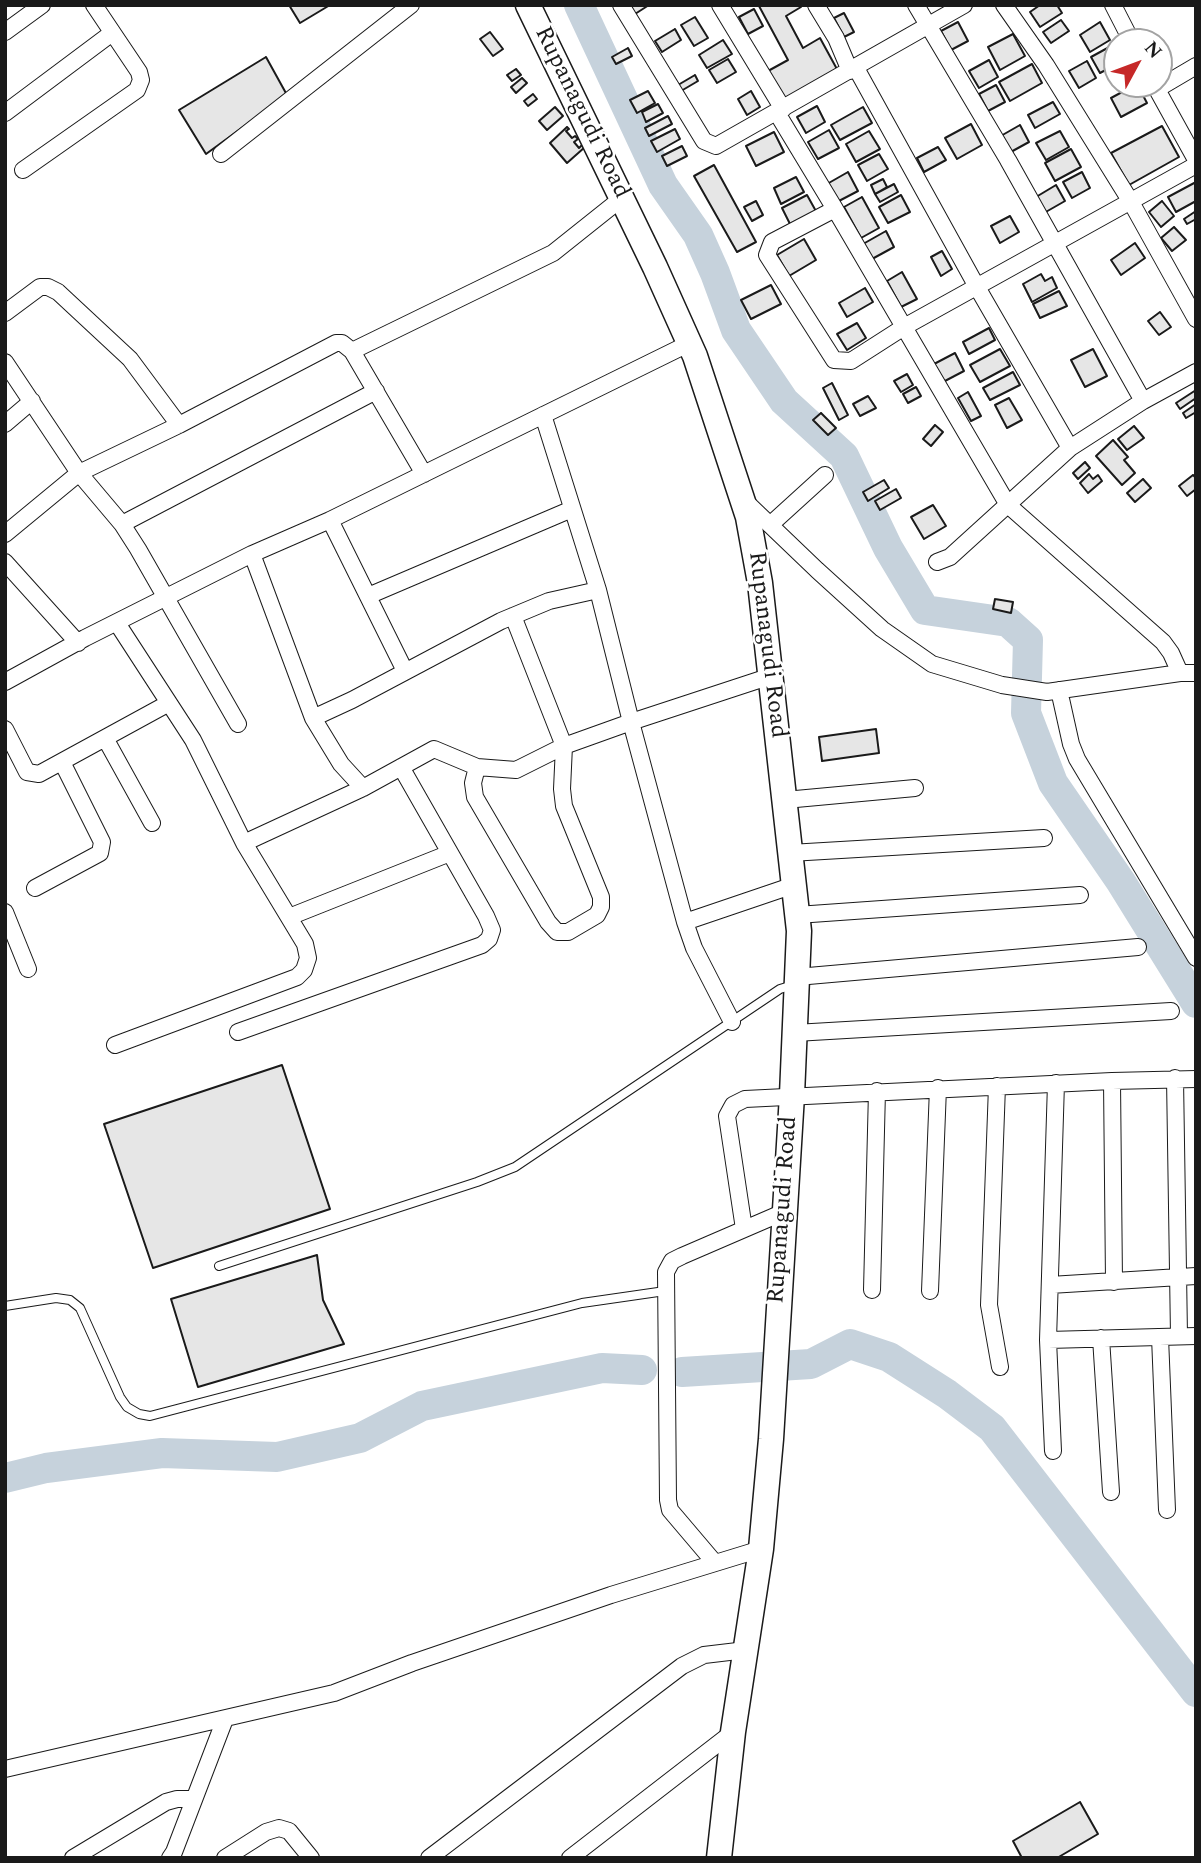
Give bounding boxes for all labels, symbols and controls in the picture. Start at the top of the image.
street label: Rupanagudi Road [527,22,635,204]
north arrow [1103,28,1173,98]
text: N [1137,35,1169,66]
street label: Rupanagudi Road [740,550,792,740]
street label: Rupanagudi Road [763,1115,805,1305]

